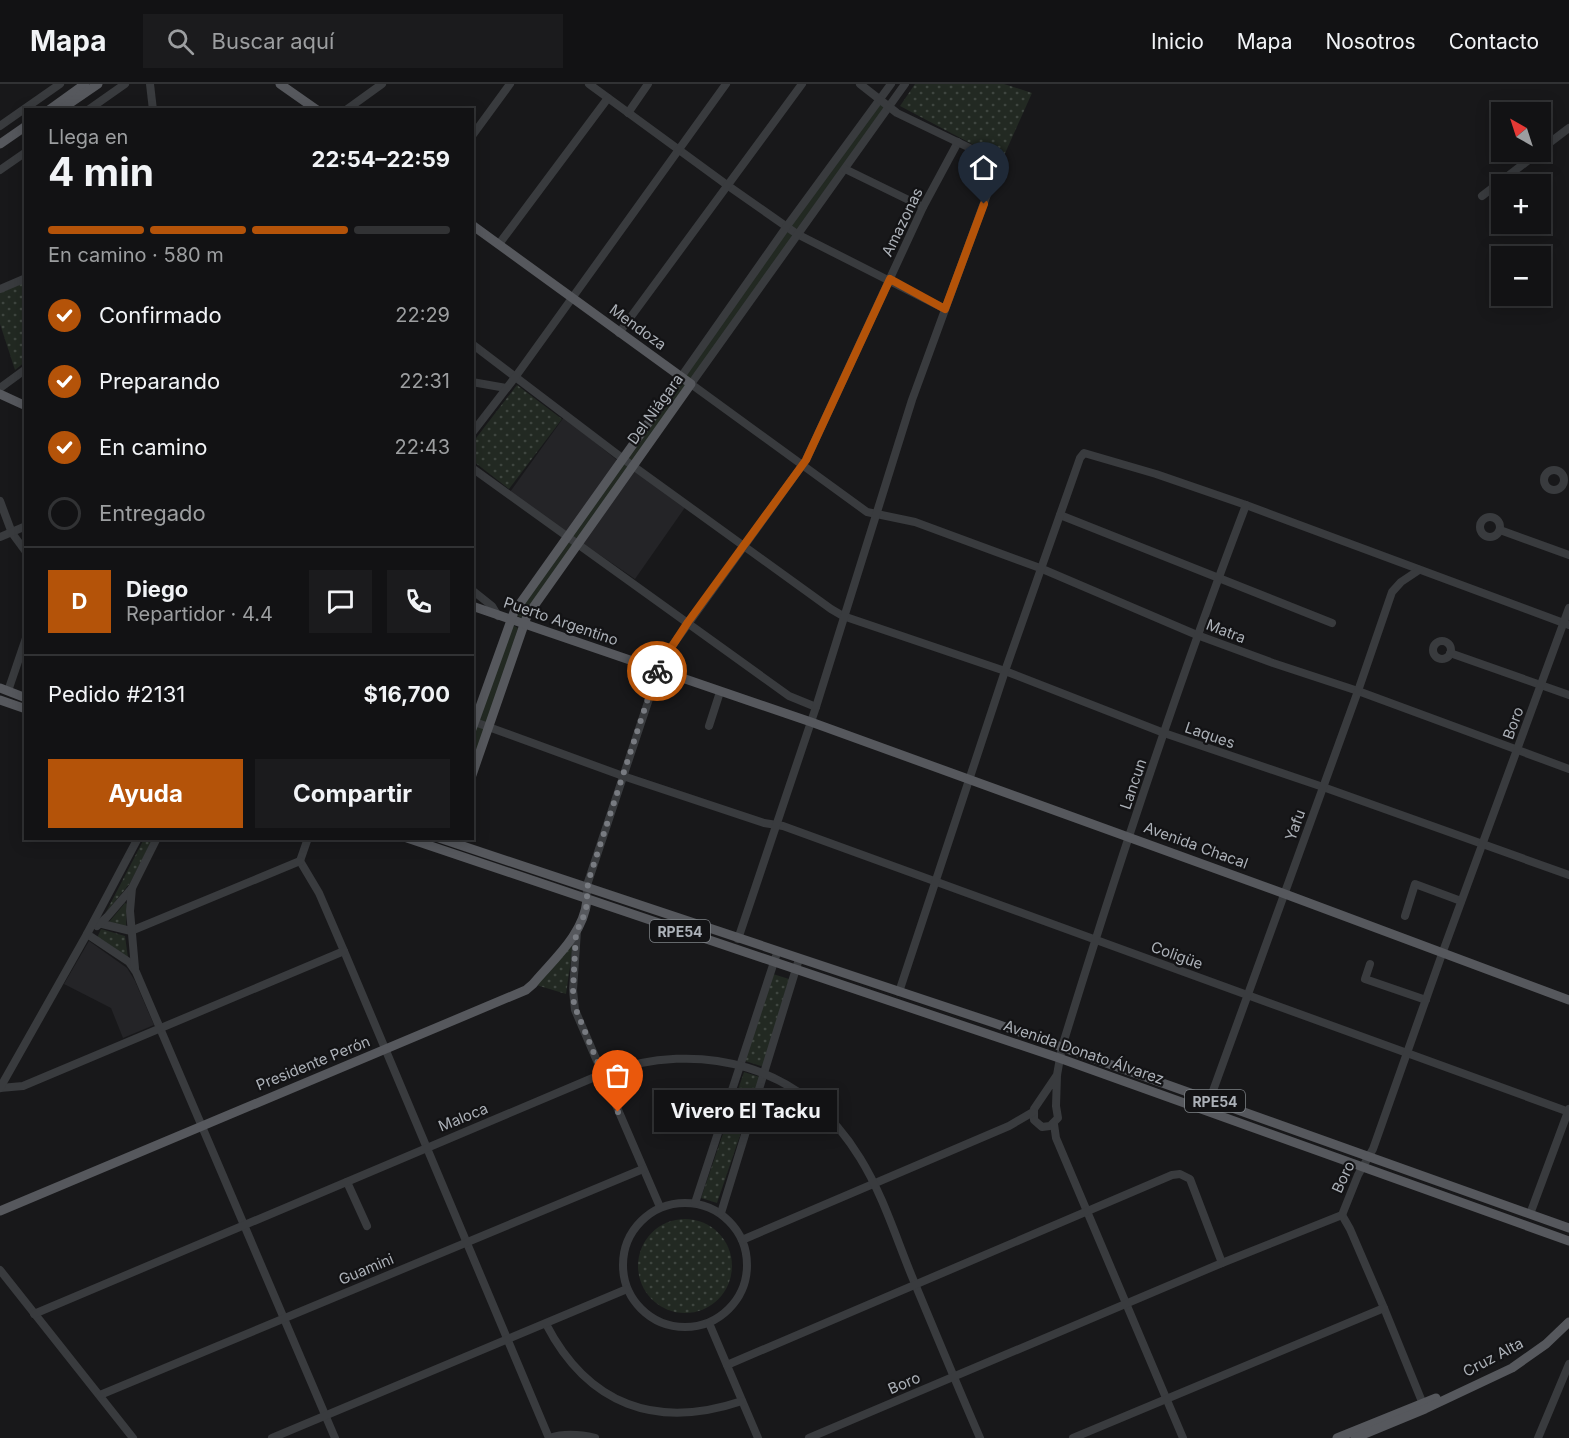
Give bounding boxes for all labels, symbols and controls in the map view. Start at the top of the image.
search box [143,14,563,68]
text: Mapa [30,24,107,58]
icon: search [164,25,197,58]
text: Buscar aquí [212,28,334,54]
text: Inicio [1151,29,1204,54]
text: Mapa [1237,29,1292,54]
text: Nosotros [1325,29,1416,54]
text: Contacto [1449,29,1539,54]
north arrow [1491,102,1551,162]
map controls [1491,102,1551,306]
text: Llega en [48,125,128,149]
pin [958,142,1009,204]
text: 22:54–22:59 [312,146,450,172]
text: 4 min [48,148,154,195]
icon: home [967,151,1000,184]
button: + [1491,174,1551,234]
street label: Amazonas [877,184,927,260]
text: En camino · 580 m [48,243,224,267]
button: − [1491,246,1551,306]
icon: check [48,299,81,332]
street label: Mendoza [606,300,670,354]
text: Confirmado [99,302,222,328]
text: 22:29 [395,303,450,327]
icon: check [48,365,81,398]
text: Preparando [99,368,220,394]
text: 22:31 [399,369,450,393]
street label: Del Niágara [623,370,687,448]
icon: check [48,431,81,464]
text: En camino [99,434,207,460]
text: 22:43 [395,435,450,459]
text: Entregado [99,500,206,526]
button: chat [309,570,372,633]
button: phone [387,570,450,633]
text: Diego [126,576,188,602]
text: D [72,588,87,614]
street label: Puerto Argentino [501,592,621,650]
text: Repartidor · 4.4 [126,602,273,626]
street label: Matra [1203,615,1249,647]
courier [627,641,687,701]
icon: bike [641,655,674,688]
text: Pedido #2131 [48,681,185,707]
text: $16,700 [364,681,450,707]
street label: Boro [1498,704,1528,742]
street label: Laques [1183,718,1238,752]
street label: Lancun [1116,756,1150,812]
button: Ayuda [48,759,243,828]
button: Compartir [255,759,450,828]
street label: Yafu [1281,807,1309,843]
street label: Avenida Chacal [1141,817,1251,873]
road number: RPE54 [650,920,710,942]
street label: Coligüe [1148,937,1206,973]
street label: Avenida Donato Álvarez [1001,1016,1167,1088]
street label: Presidente Perón [253,1031,373,1095]
pin [592,1050,643,1112]
icon: bag [601,1059,634,1092]
road number: RPE54 [1185,1090,1245,1112]
callout: Vivero El Tacku [654,1091,837,1133]
street label: Maloca [435,1098,491,1136]
text: Vivero El Tacku [670,1099,821,1123]
street label: Boro [1327,1158,1359,1196]
street label: Guamini [336,1249,396,1289]
street label: Cruz Alta [1460,1333,1526,1381]
street label: Boro [885,1368,923,1398]

